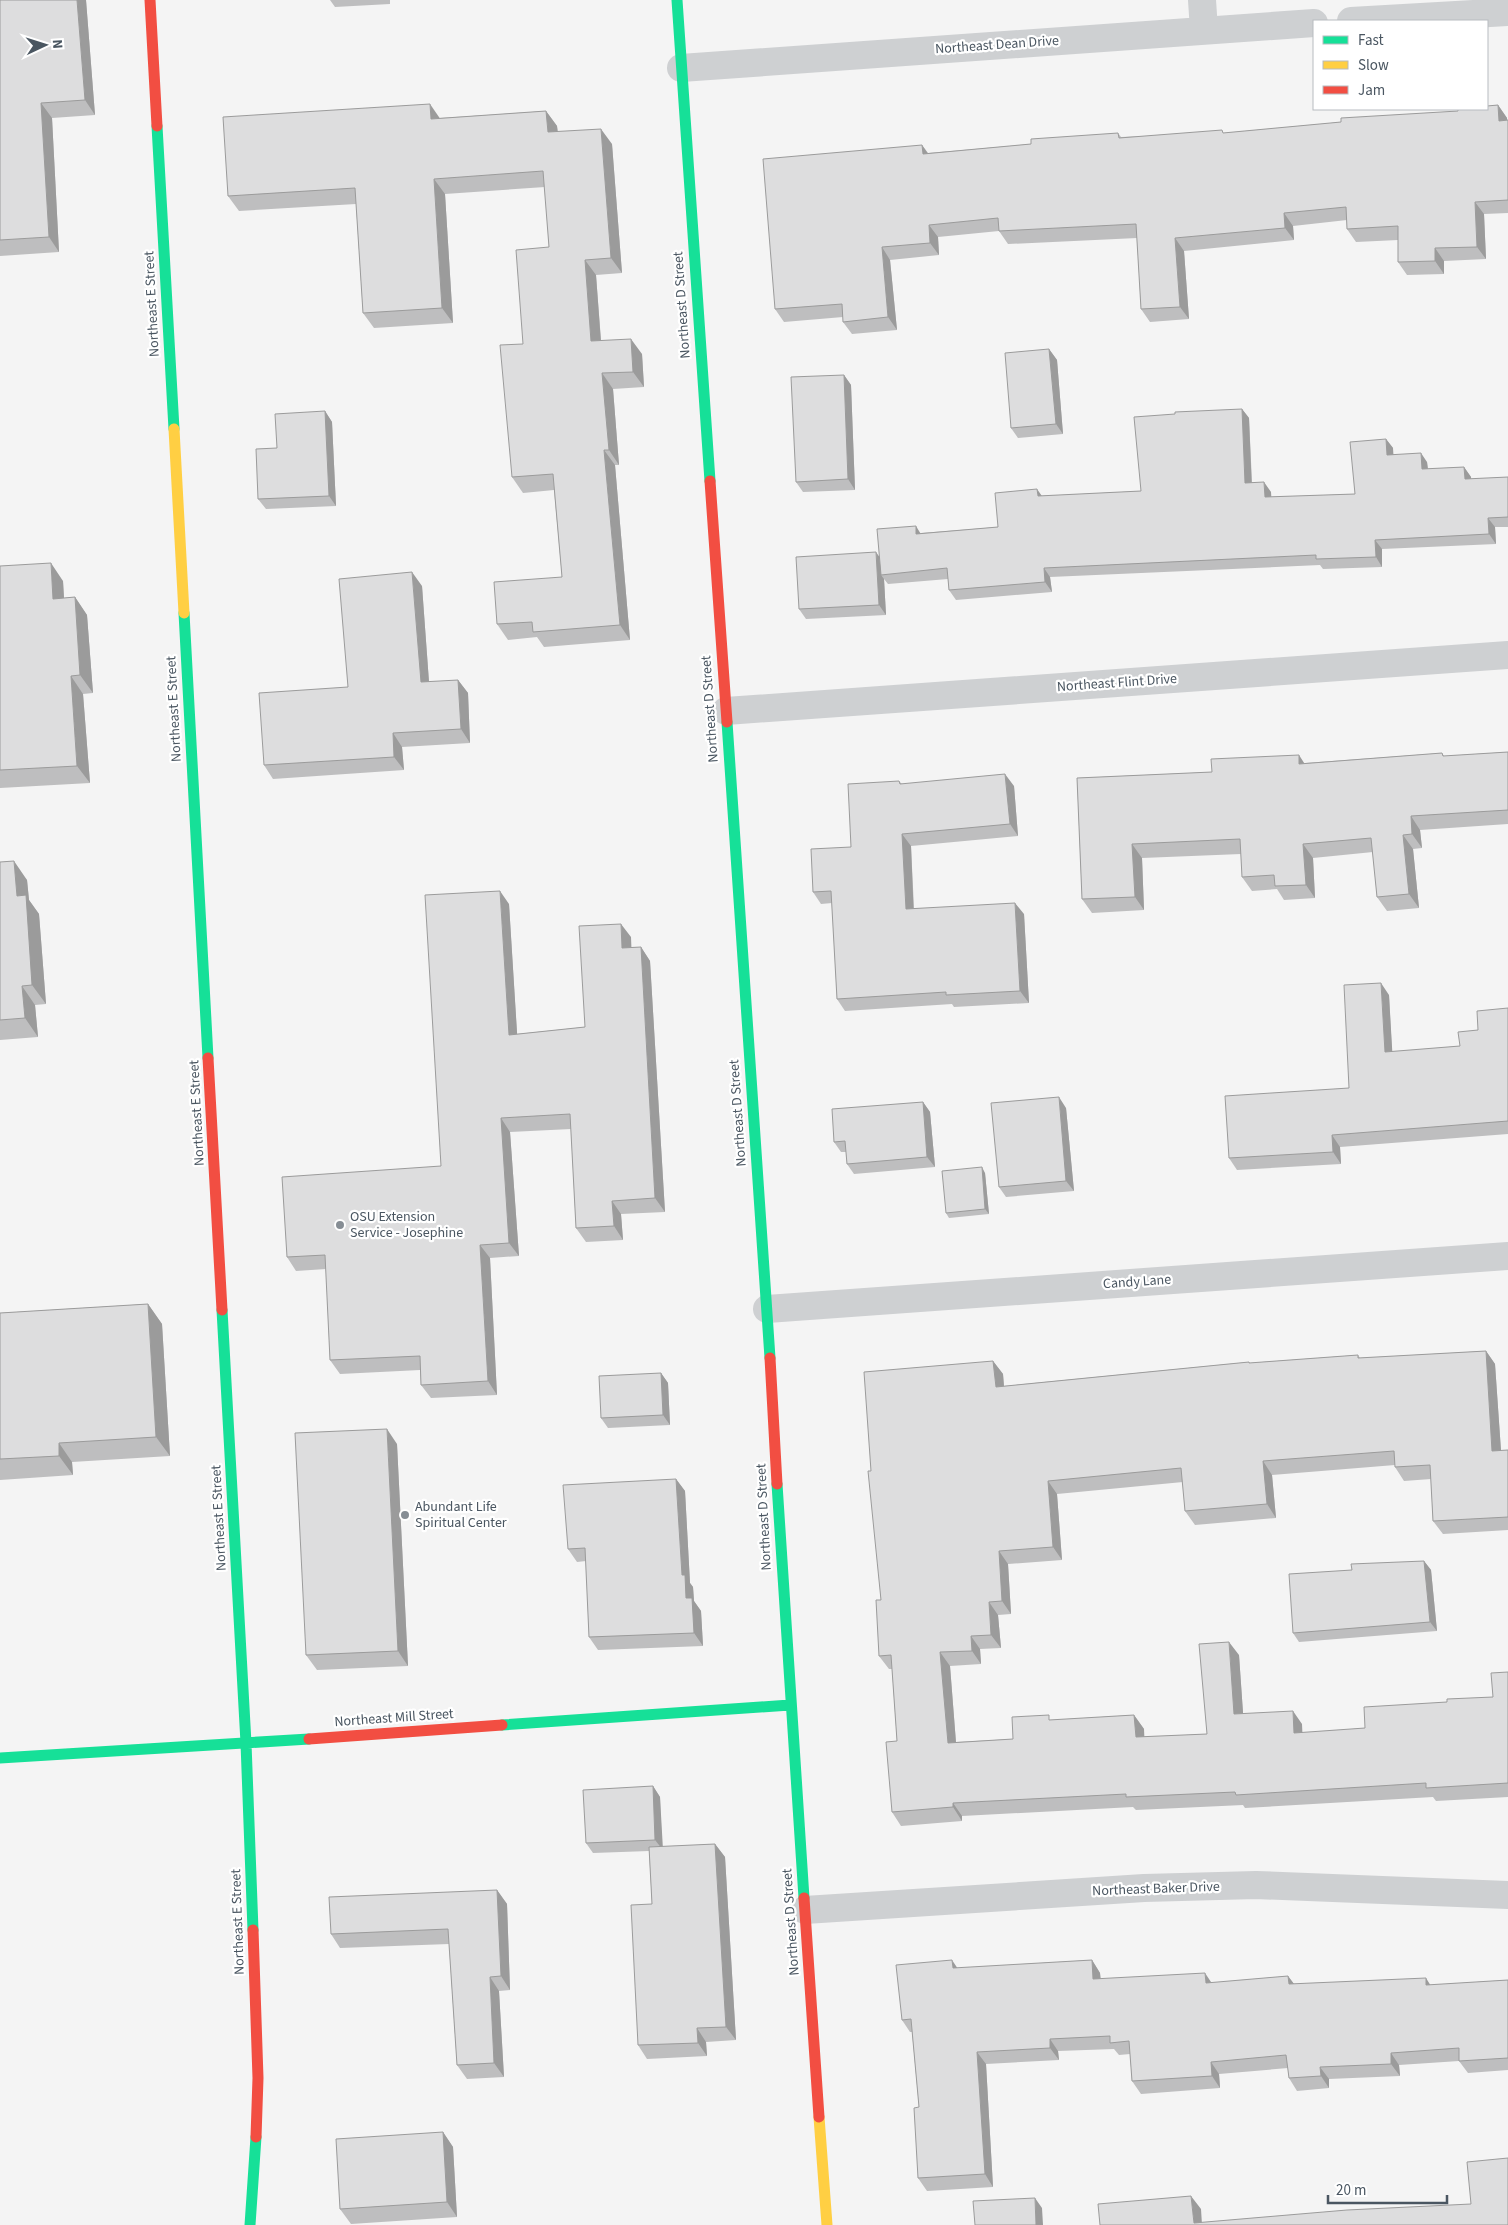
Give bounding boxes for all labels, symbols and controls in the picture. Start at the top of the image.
north arrow [20,20,70,70]
legend [1313,20,1488,110]
text: Fast [1358,30,1384,51]
street label: Northeast Dean Drive [934,31,1060,59]
text: N [47,39,67,50]
text: Slow [1358,55,1389,76]
text: Jam [1358,80,1385,101]
street label: Northeast E Street [139,250,165,357]
street label: Northeast D Street [668,251,696,359]
street label: Northeast E Street [161,655,187,762]
street label: Northeast D Street [696,655,724,763]
street label: Northeast Flint Drive [1056,669,1178,697]
street label: Northeast E Street [184,1059,210,1166]
street label: Northeast D Street [724,1059,752,1167]
place label: OSU Extension Service - Josephine [350,1207,463,1243]
marker: OSU Extension Service - Josephine [334,1219,346,1231]
street label: Candy Lane [1102,1270,1172,1294]
street label: Northeast D Street [751,1463,777,1571]
street label: Northeast E Street [206,1464,232,1571]
place label: Abundant Life Spiritual Center [415,1497,507,1533]
marker: Abundant Life Spiritual Center [399,1509,411,1521]
street label: Northeast Mill Street [334,1704,455,1732]
street label: Northeast E Street [226,1868,250,1975]
street label: Northeast D Street [777,1868,805,1976]
street label: Northeast Baker Drive [1092,1877,1220,1901]
scale bar [1328,2172,1447,2204]
text: 20 m [1336,2180,1366,2201]

